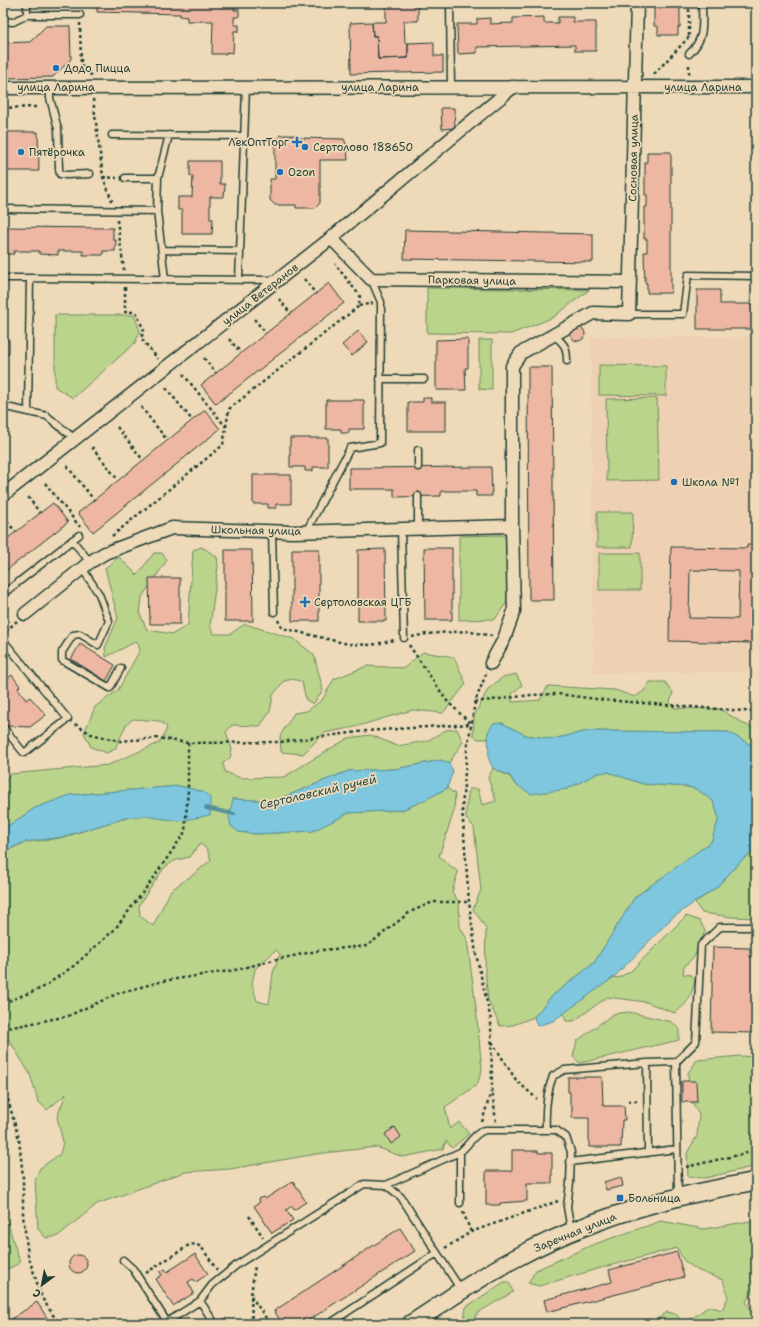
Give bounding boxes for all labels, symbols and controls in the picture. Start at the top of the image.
place label: Додо Пицца [64,61,130,76]
marker: Додо Пицца [51,63,61,73]
street label: улица Ларина [17,80,95,95]
street label: улица Ларина [341,80,419,95]
street label: улица Ларина [664,80,742,95]
street label: Сосновая улица [625,114,642,202]
place label: ЛекОптТорг [228,135,289,150]
marker: ЛекОптТорг [292,137,302,147]
place label: Сертолово 188650 [313,140,413,155]
marker: Сертолово 188650 [300,142,310,152]
place label: Пятёрочка [29,145,85,160]
marker: Пятёрочка [16,147,26,157]
place label: Ozon [288,165,316,180]
marker: Ozon [275,167,285,177]
street label: улица Ветеранов [219,260,302,329]
street label: Парковая улица [428,272,516,289]
place label: Школа №1 [682,475,739,490]
marker: Школа №1 [669,477,679,487]
street label: Школьная улица [211,522,302,539]
place label: Сертоловская ЦГБ [314,595,411,610]
marker: Сертоловская ЦГБ [299,596,311,608]
water label: Сертоловский ручей [258,771,378,813]
place label: Больница [628,1191,681,1206]
marker: Больница [615,1193,625,1203]
street label: Заречная улица [532,1209,619,1256]
north arrow [22,1265,62,1305]
text: С [30,1285,44,1301]

